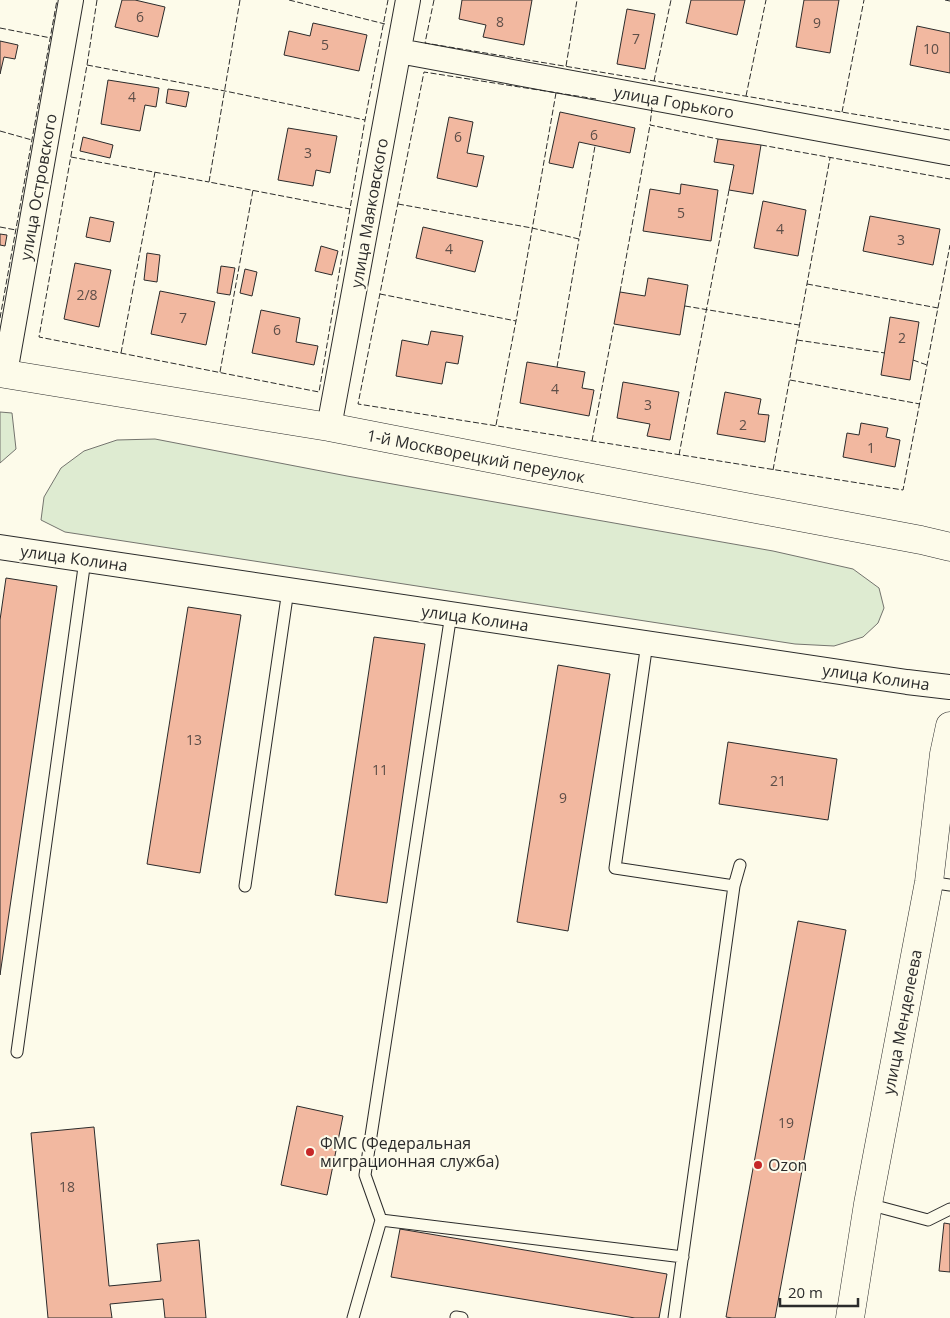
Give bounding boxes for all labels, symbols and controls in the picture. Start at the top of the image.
house number: 6 [136,7,144,26]
house number: 8 [496,12,504,31]
house number: 9 [813,13,821,32]
house number: 7 [632,29,640,48]
house number: 5 [321,35,329,54]
house number: 10 [923,39,939,58]
street label: улица Горького [612,81,736,123]
house number: 4 [128,87,136,106]
street label: улица Островского [14,112,62,262]
house number: 6 [590,125,598,144]
house number: 6 [454,127,462,146]
street label: улица Маяковского [345,136,393,290]
house number: 3 [304,143,312,162]
house number: 5 [677,203,685,222]
house number: 4 [776,219,784,238]
house number: 3 [897,230,905,249]
house number: 4 [445,239,453,258]
house number: 2/8 [76,285,98,304]
house number: 7 [179,308,187,327]
house number: 6 [273,320,281,339]
house number: 2 [898,328,906,347]
house number: 4 [551,379,559,398]
house number: 3 [644,395,652,414]
house number: 2 [739,415,747,434]
street label: 1-й Москворецкий переулок [365,424,588,488]
house number: 1 [867,438,875,457]
street label: улица Колина [19,540,129,576]
street label: улица Колина [420,600,530,636]
street label: улица Колина [821,659,931,695]
house number: 13 [186,730,202,749]
house number: 11 [372,760,388,779]
house number: 21 [770,771,786,790]
house number: 9 [559,788,567,807]
street label: улица Менделеева [877,948,927,1096]
house number: 19 [778,1113,794,1132]
place label: ФМС (Федеральная миграционная служба) [320,1132,499,1172]
marker: ФМС (Федеральная миграционная служба) [304,1146,316,1158]
place label: Ozon [768,1154,807,1176]
marker: Ozon [752,1159,764,1171]
house number: 18 [59,1177,75,1196]
scale bar [780,1276,858,1308]
text: 20 m [788,1282,823,1302]

